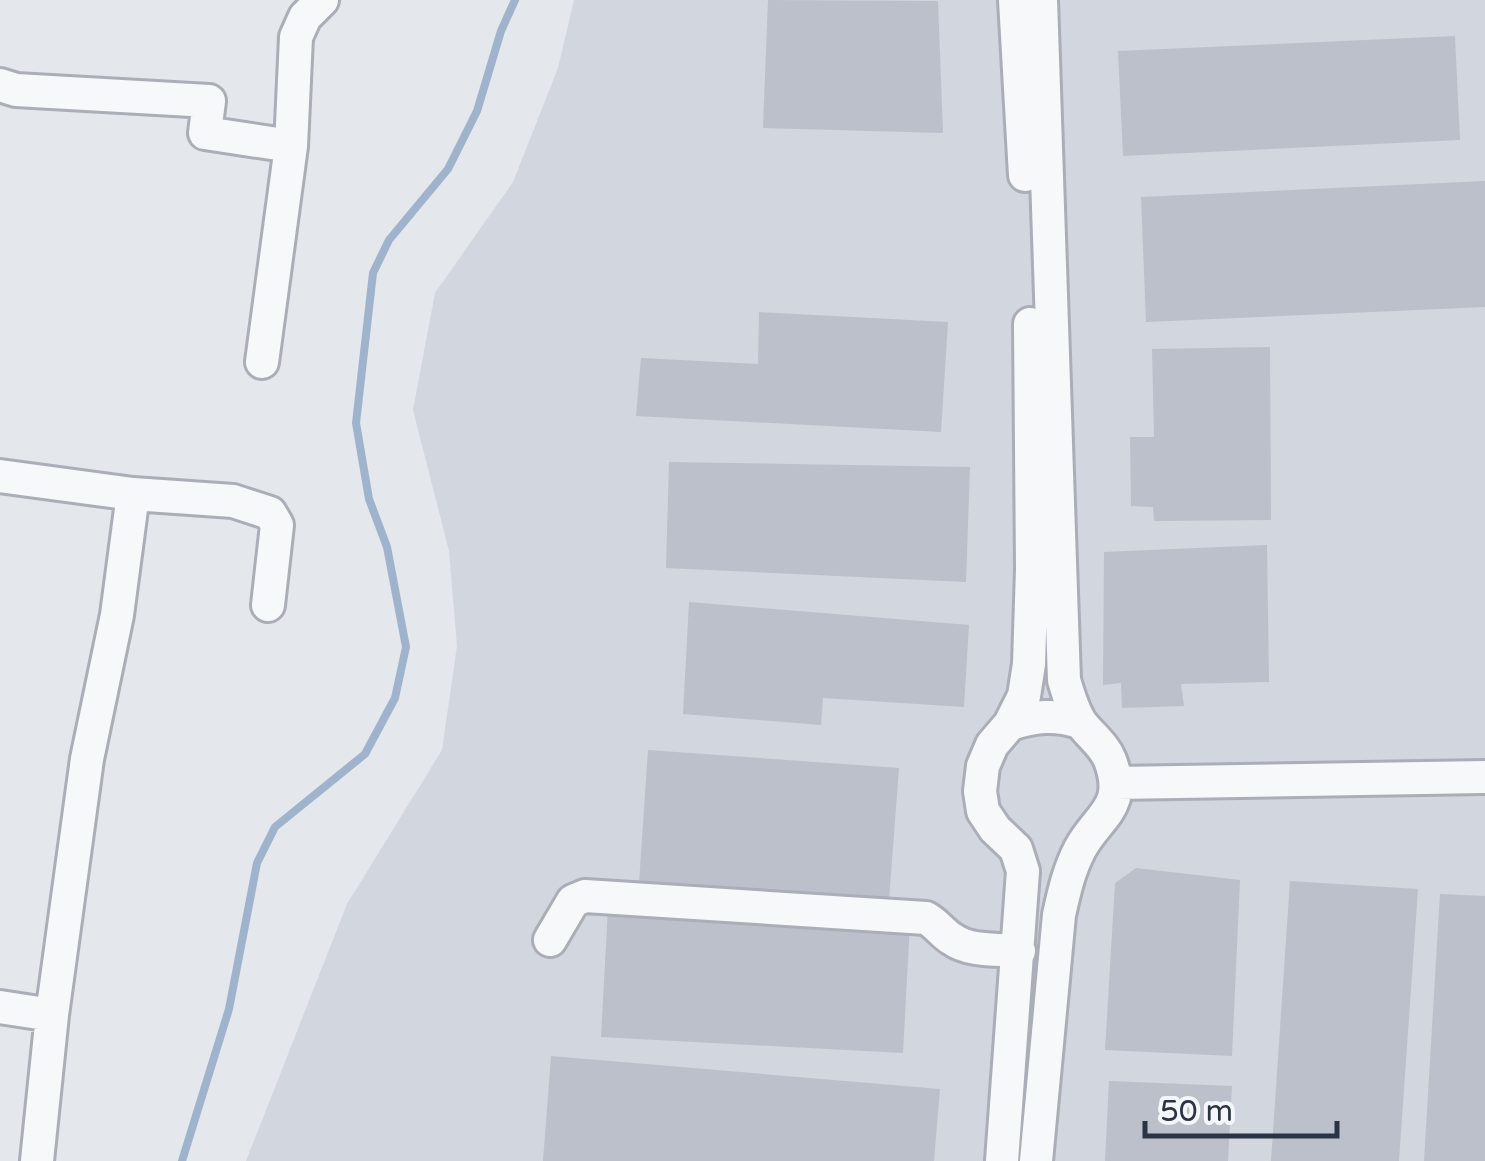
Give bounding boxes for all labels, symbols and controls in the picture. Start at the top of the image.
scale bar [1145,1076,1338,1138]
text: 50 m [1160,1093,1233,1130]

